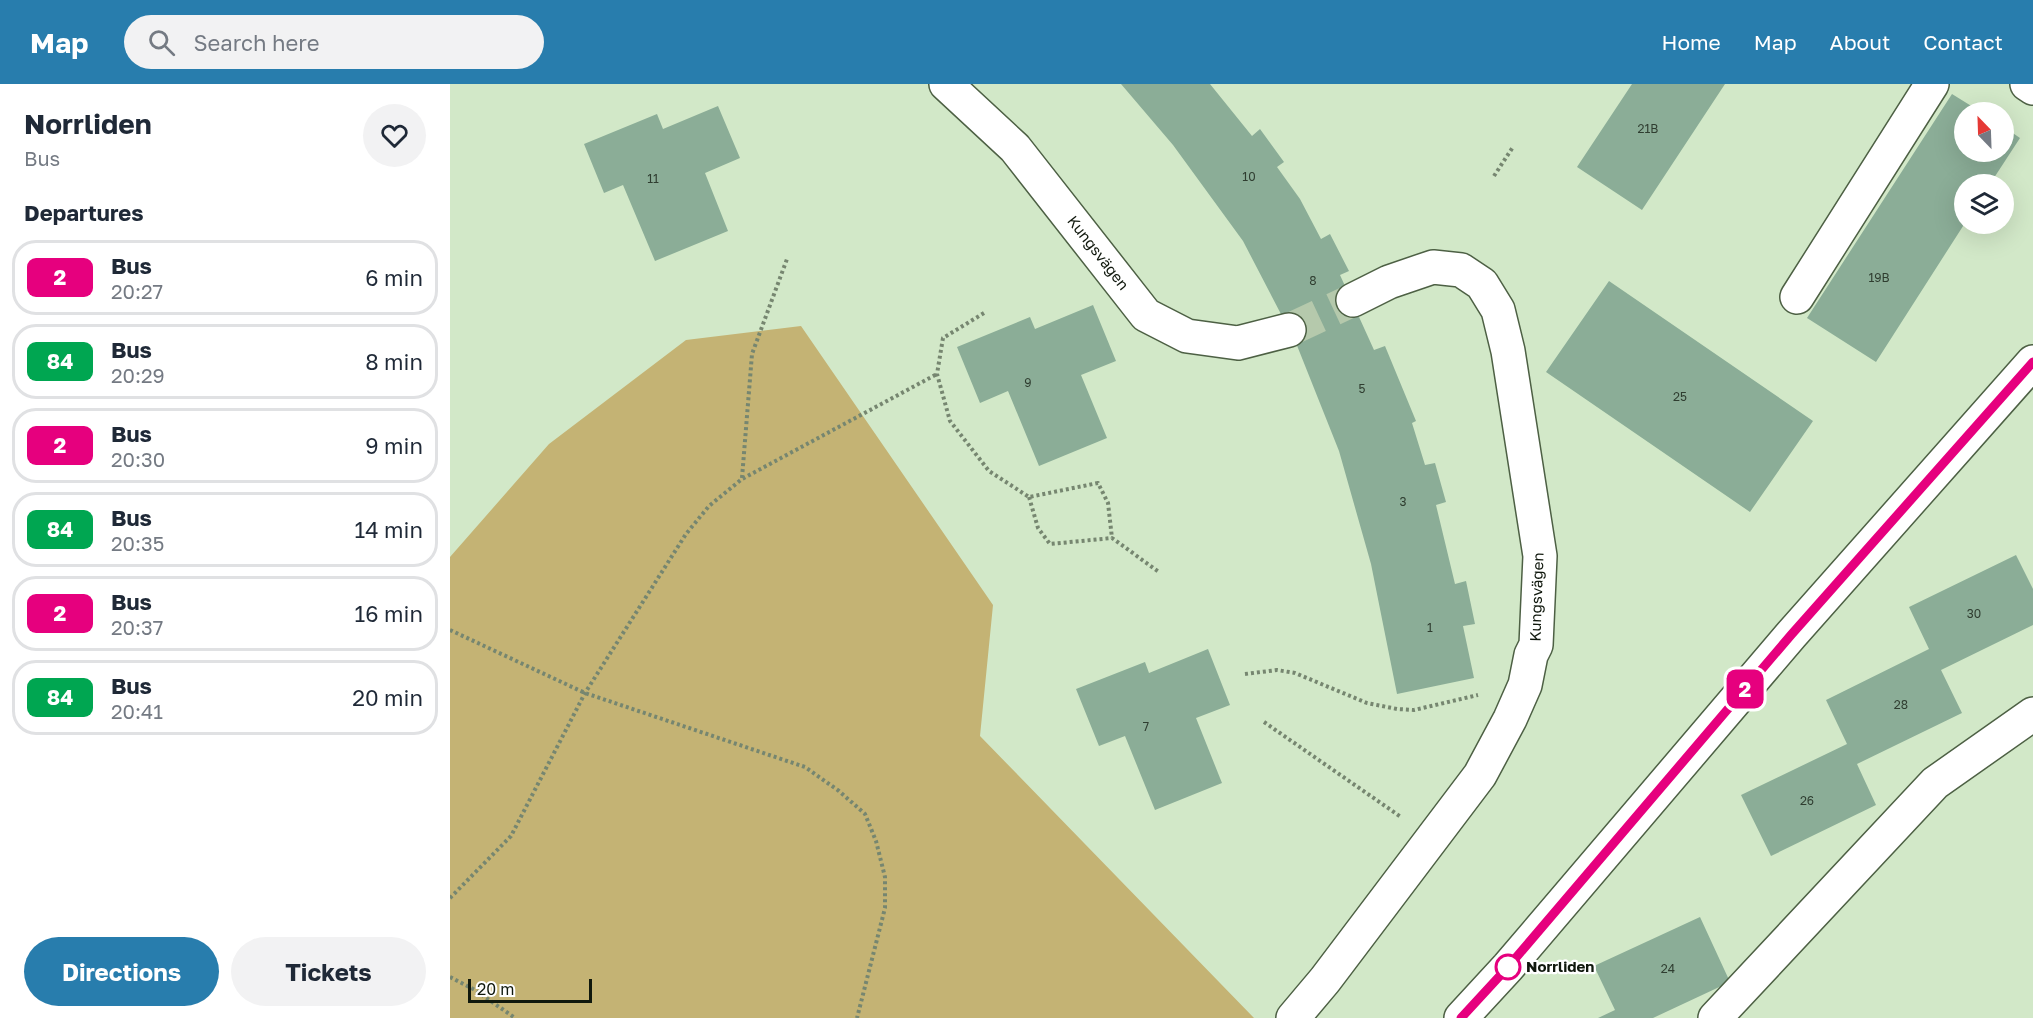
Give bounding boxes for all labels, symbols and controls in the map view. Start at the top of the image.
search box [124,15,544,69]
text: Map [30,26,88,59]
icon: search [145,26,178,59]
text: Search here [193,29,319,56]
text: Home [1661,29,1721,55]
text: Map [1754,29,1797,55]
text: About [1830,29,1890,55]
text: Contact [1923,29,2003,55]
north arrow [1954,102,2014,162]
map controls [1954,102,2014,234]
button: heart [363,104,426,167]
text: Norrliden [24,107,152,140]
house number: 21B [1638,121,1658,136]
text: Bus [24,146,60,170]
house number: 10 [1242,169,1256,184]
house number: 11 [647,171,659,186]
button: layers [1954,174,2014,234]
text: Departures [24,199,143,226]
street label: Kungsvägen [1064,212,1133,293]
text: Bus [111,252,152,279]
text: 2 [54,264,66,290]
text: 6 min [365,264,423,291]
house number: 19B [1868,270,1890,285]
house number: 8 [1309,273,1317,288]
text: 20:27 [111,279,163,303]
text: Bus [111,336,152,363]
text: 84 [47,348,73,374]
text: 8 min [365,348,423,375]
text: 20:29 [111,363,165,387]
house number: 9 [1024,375,1032,390]
house number: 5 [1359,381,1366,396]
house number: 25 [1673,389,1687,404]
text: Bus [111,420,152,447]
text: 2 [54,432,66,458]
text: 9 min [365,432,423,459]
text: 20:30 [111,447,165,471]
house number: 3 [1399,494,1407,509]
text: Bus [111,504,152,531]
text: 84 [47,516,73,542]
text: 14 min [355,516,423,543]
text: 20:35 [111,531,164,555]
street label: Kungsvägen [1525,552,1547,642]
text: Bus [111,588,152,615]
text: 2 [54,600,66,626]
text: 16 min [355,600,423,627]
house number: 30 [1967,606,1981,621]
text: 20:37 [111,615,163,639]
house number: 1 [1427,620,1433,635]
line badge: 2 [1726,670,1764,708]
text: Bus [111,672,152,699]
text: 2 [1739,676,1751,702]
text: 84 [47,684,73,710]
text: 20 min [352,684,423,711]
house number: 28 [1894,697,1908,712]
text: 20:41 [111,699,163,723]
house number: 7 [1143,719,1149,734]
house number: 26 [1800,793,1814,808]
button: Directions [24,937,219,1006]
button: Tickets [231,937,426,1006]
marker: Norrliden [1495,954,1521,980]
place label: Norrliden [1526,957,1594,975]
house number: 24 [1661,961,1675,976]
scale bar [468,976,592,1004]
text: 20 m [477,979,514,999]

